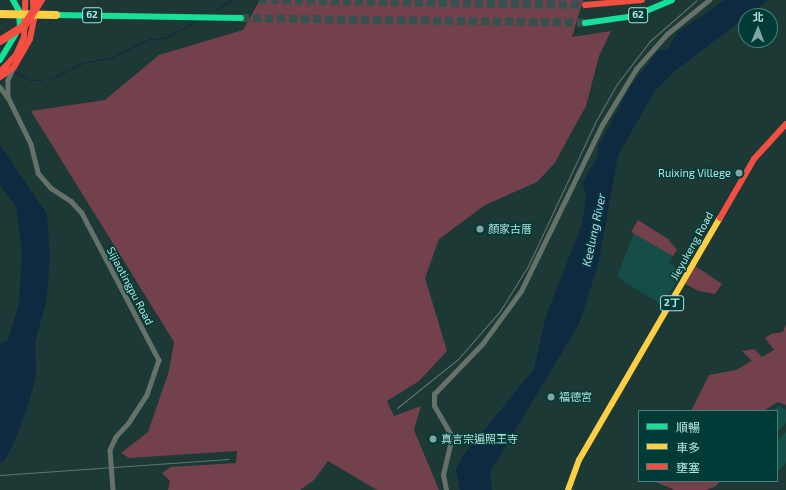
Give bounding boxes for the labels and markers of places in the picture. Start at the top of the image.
place label: Ruixing Villege [658,166,731,180]
marker: Ruixing Villege [734,168,744,178]
place label: 顏家古厝 [488,222,532,236]
marker: 顏家古厝 [475,224,485,234]
place label: 福德宮 [559,390,592,404]
marker: 福德宮 [546,392,556,402]
place label: 真言宗遍照王寺 [441,432,518,446]
marker: 真言宗遍照王寺 [428,434,438,444]

